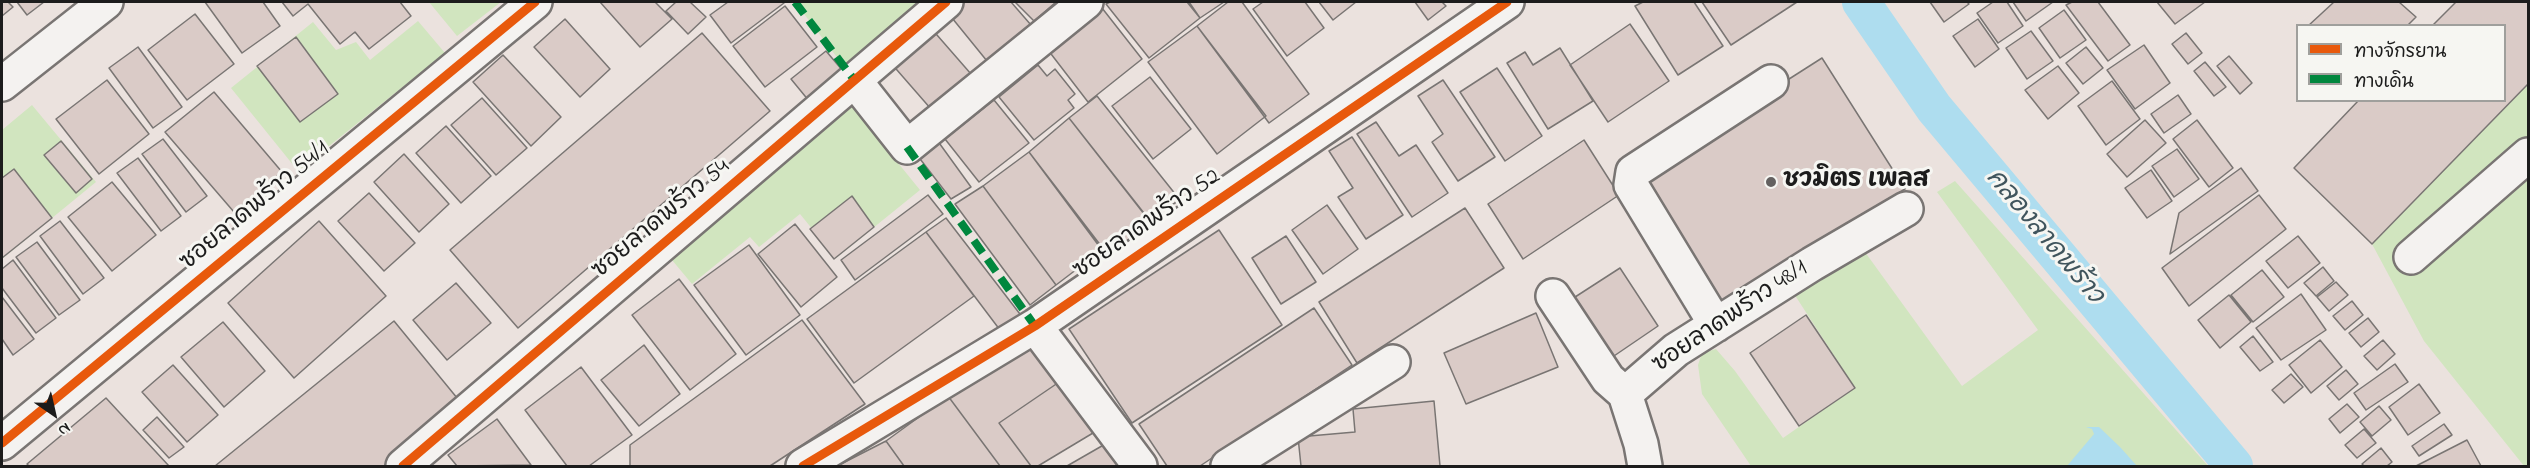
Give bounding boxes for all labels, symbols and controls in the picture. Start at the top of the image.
legend [2296,24,2506,102]
text: ทางจักรยาน [2354,40,2446,66]
text: ทางเดิน [2354,70,2414,96]
street label: ซอยลาดพร้าว 54/1 [176,136,336,278]
street label: ซอยลาดพร้าว 54 [587,154,737,286]
street label: ซอยลาดพร้าว 52 [1069,164,1227,286]
water label: คลองลาดพร้าว [1978,164,2108,312]
place label: ชวมิตร เพลส [1783,168,1929,196]
marker: ชวมิตร เพลส [1764,175,1778,189]
street label: ซอยลาดพร้าว 48/1 [1648,255,1814,381]
north arrow [24,384,84,444]
text: N [53,416,75,442]

